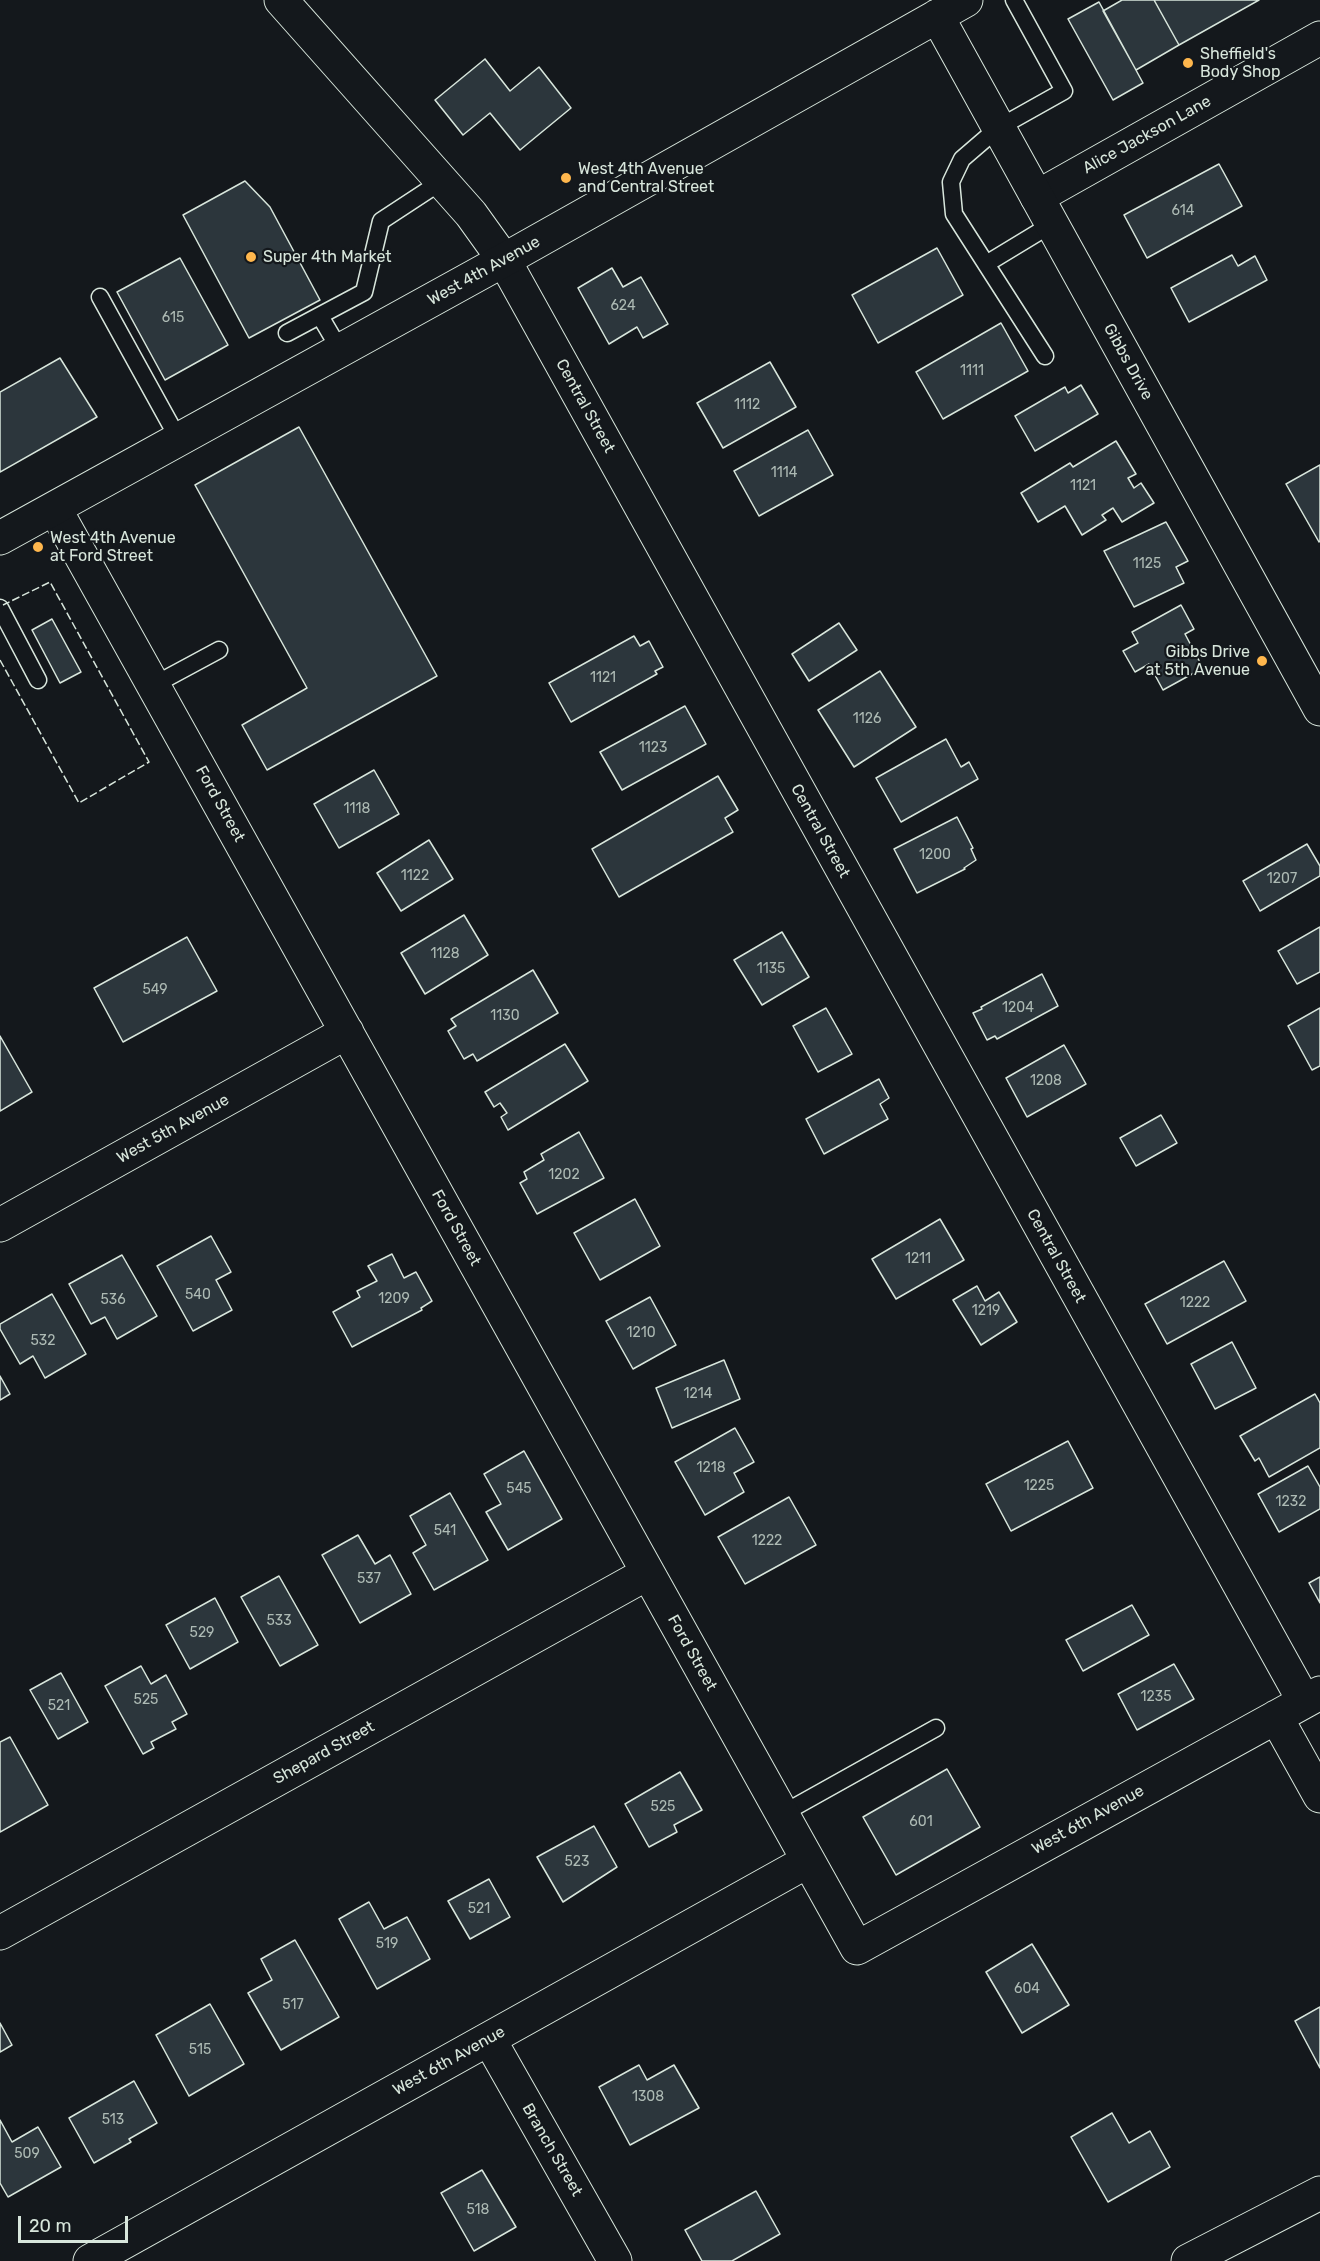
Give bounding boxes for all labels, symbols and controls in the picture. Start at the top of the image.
place label: Sheffield's Body Shop [1200,44,1281,82]
marker: Sheffield's Body Shop [1181,56,1195,70]
street label: Alice Jackson Lane [1080,92,1214,178]
place label: West 4th Avenue and Central Street [578,159,714,197]
marker: West 4th Avenue and Central Street [559,171,573,185]
house number: 614 [1172,203,1194,219]
street label: West 4th Avenue [424,232,544,310]
place label: Super 4th Market [263,247,392,267]
marker: Super 4th Market [244,250,258,264]
house number: 624 [610,298,636,314]
house number: 615 [162,310,184,326]
street label: Gibbs Drive [1099,320,1157,404]
street label: Central Street [551,356,619,456]
house number: 1111 [960,363,984,379]
house number: 1112 [734,397,760,413]
house number: 1114 [771,465,797,481]
house number: 1121 [1070,478,1096,494]
place label: West 4th Avenue at Ford Street [50,528,176,566]
marker: West 4th Avenue at Ford Street [31,540,45,554]
house number: 1125 [1133,556,1161,572]
place label: Gibbs Drive at 5th Avenue [1146,642,1250,680]
marker: Gibbs Drive at 5th Avenue [1255,654,1269,668]
house number: 1121 [590,670,616,686]
house number: 1126 [853,711,881,727]
house number: 1123 [639,740,667,756]
street label: Ford Street [191,763,249,845]
street label: Central Street [786,781,854,881]
house number: 1118 [344,801,370,817]
house number: 1200 [919,847,951,863]
house number: 1122 [401,868,429,884]
house number: 1207 [1267,871,1297,887]
house number: 1128 [430,946,460,962]
house number: 1135 [757,961,785,977]
house number: 549 [142,982,168,998]
house number: 1204 [1002,1000,1034,1016]
house number: 1130 [490,1008,520,1024]
house number: 1208 [1030,1073,1062,1089]
street label: West 5th Avenue [114,1090,232,1168]
house number: 1202 [548,1167,580,1183]
street label: Ford Street [427,1187,485,1269]
street label: Central Street [1022,1206,1090,1306]
house number: 1211 [905,1251,931,1267]
house number: 540 [185,1287,211,1303]
house number: 1209 [378,1291,410,1307]
house number: 536 [100,1292,126,1308]
house number: 1222 [1180,1295,1210,1311]
house number: 1219 [972,1303,1000,1319]
house number: 1210 [626,1325,656,1341]
house number: 532 [31,1333,55,1349]
house number: 1214 [684,1386,712,1402]
house number: 1218 [696,1460,726,1476]
house number: 1225 [1024,1478,1054,1494]
house number: 545 [506,1481,532,1497]
house number: 1232 [1276,1494,1306,1510]
house number: 541 [434,1523,456,1539]
house number: 1222 [752,1533,782,1549]
house number: 537 [357,1571,381,1587]
street label: Ford Street [663,1612,721,1694]
house number: 533 [266,1613,292,1629]
house number: 529 [190,1625,214,1641]
house number: 1235 [1141,1689,1171,1705]
house number: 525 [134,1692,158,1708]
house number: 521 [48,1698,70,1714]
street label: Shepard Street [270,1717,378,1789]
street label: West 6th Avenue [1029,1781,1147,1859]
house number: 525 [651,1799,675,1815]
house number: 601 [909,1814,933,1830]
house number: 523 [565,1854,589,1870]
house number: 521 [468,1901,490,1917]
house number: 519 [376,1936,398,1952]
house number: 604 [1014,1981,1040,1997]
house number: 517 [282,1997,304,2013]
street label: West 6th Avenue [390,2022,508,2100]
house number: 515 [189,2042,211,2058]
house number: 1308 [632,2089,664,2105]
street label: Branch Street [518,2100,586,2200]
house number: 513 [102,2112,124,2128]
house number: 509 [14,2146,40,2162]
house number: 518 [467,2202,489,2218]
scale bar [21,2204,130,2242]
text: 20 m [29,2215,71,2237]

